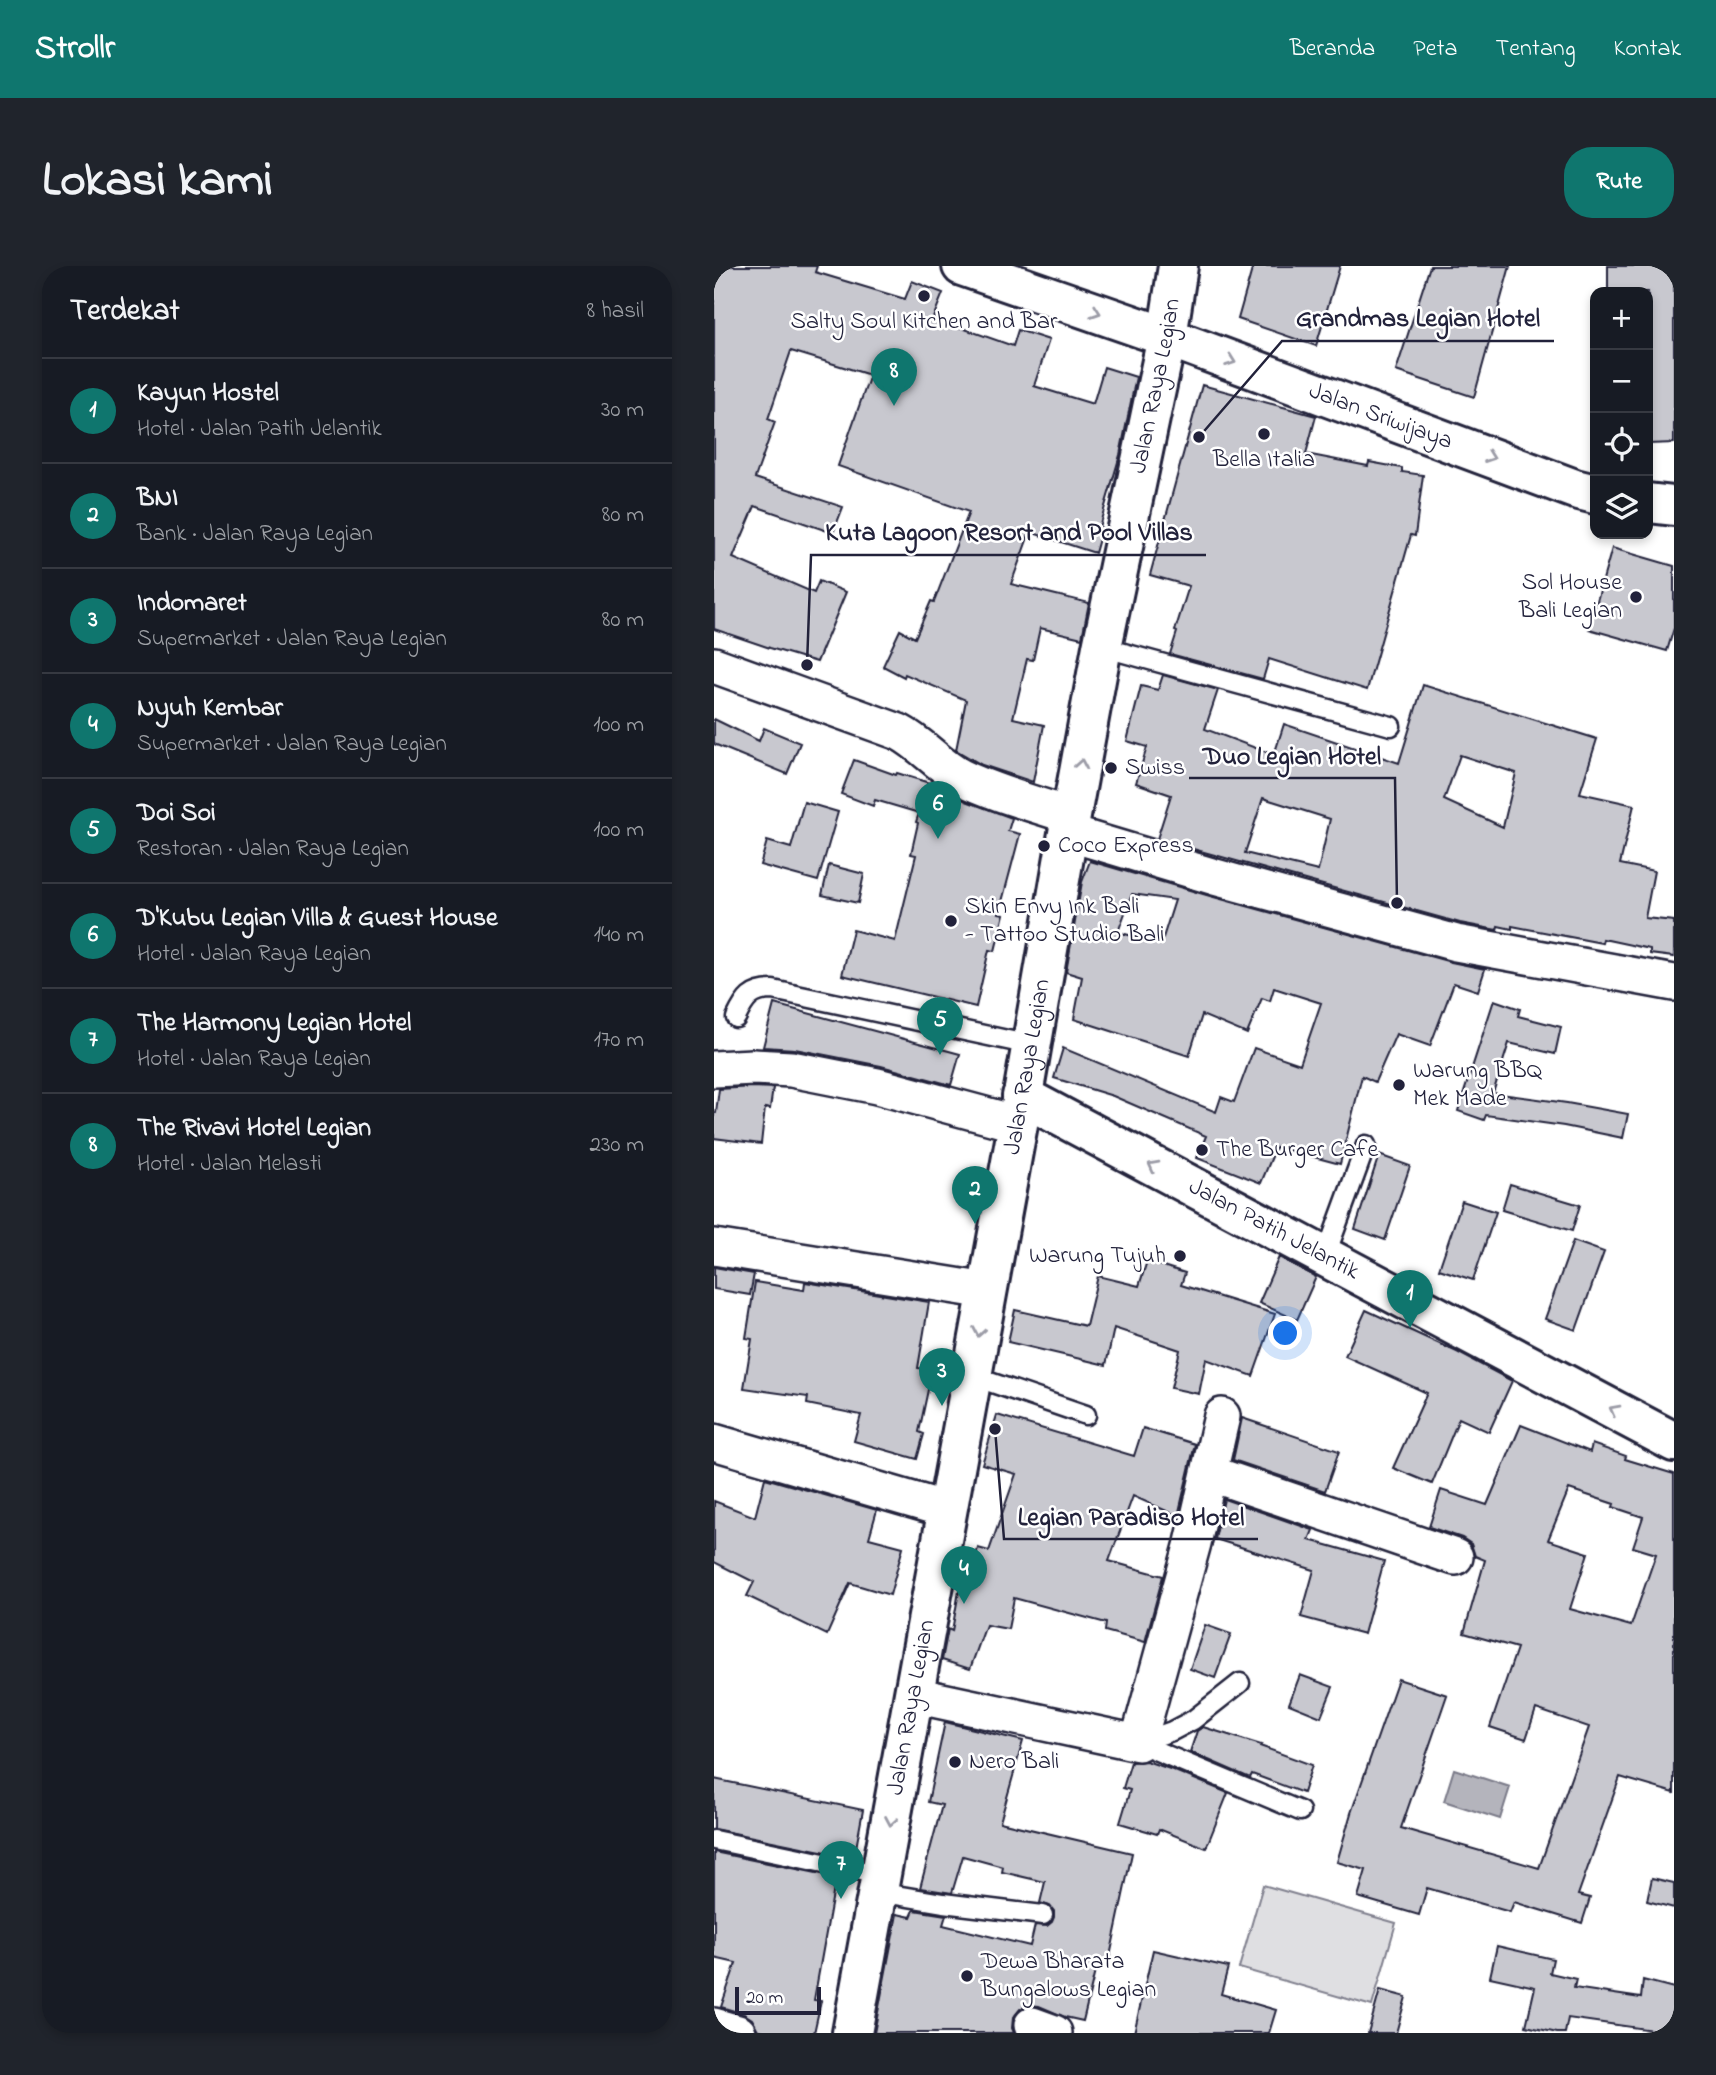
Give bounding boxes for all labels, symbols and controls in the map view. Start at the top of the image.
text: Strollr [35,25,115,73]
text: Beranda [1290,32,1375,67]
text: Peta [1413,32,1458,67]
text: Tentang [1496,32,1576,67]
text: Kontak [1614,32,1681,67]
text: Lokasi kami [42,146,273,218]
button: Rute [1564,147,1674,218]
map controls [1590,287,1653,539]
button: + [1590,287,1653,350]
marker: Salty Soul Kitchen and Bar [916,288,932,304]
text: Terdekat [70,290,180,334]
callout: Grandmas Legian Hotel [1282,294,1554,341]
text: 8 hasil [587,295,644,328]
street label: Jalan Raya Legian [1121,296,1190,477]
text: Grandmas Legian Hotel [1296,301,1540,340]
one-way arrow [1090,304,1102,318]
place label: Salty Soul Kitchen and Bar [791,305,1058,341]
pin: 8 [871,348,917,406]
button: − [1590,350,1653,413]
one-way arrow [1224,352,1236,366]
street label: Jalan Sriwijaya [1304,374,1457,459]
text: Kayun Hostel [137,375,279,413]
text: 1 [89,394,97,427]
text: 30 m [601,394,644,427]
text: Hotel · Jalan Patih Jelantik [137,413,382,446]
button: locate [1590,413,1653,476]
marker: Bella Italia [1256,426,1272,442]
place label: Bella Italia [1212,443,1315,478]
one-way arrow [1483,449,1495,463]
button: layers [1590,476,1653,539]
text: BNI [137,480,178,518]
text: 2 [87,499,99,532]
text: 80 m [602,499,644,532]
callout: Kuta Lagoon Resort and Pool Villas [811,508,1206,555]
text: Kuta Lagoon Resort and Pool Villas [825,515,1193,554]
text: Bank · Jalan Raya Legian [137,518,373,551]
place label: Sol House Bali Legian [1518,566,1622,629]
text: Indomaret [137,585,247,623]
marker: Sol House Bali Legian [1628,589,1644,605]
text: 3 [88,604,98,637]
text: 80 m [602,604,644,637]
text: Supermarket · Jalan Raya Legian [137,623,447,656]
text: Nyuh Kembar [137,690,283,728]
text: 4 [88,709,98,742]
text: 100 m [593,709,644,742]
text: Supermarket · Jalan Raya Legian [137,728,447,761]
callout: Duo Legian Hotel [1189,731,1395,778]
text: Duo Legian Hotel [1202,739,1381,778]
place label: Swiss [1125,751,1185,786]
one-way arrow [1072,758,1087,770]
marker: Swiss [1103,760,1119,776]
pin: 6 [915,781,961,839]
text: Doi Soi [137,795,216,833]
text: 5 [86,814,100,847]
text: 100 m [593,814,644,847]
place label: Coco Express [1058,829,1194,864]
text: Restoran · Jalan Raya Legian [137,833,409,866]
marker: Coco Express [1036,838,1052,854]
place label: Skin Envy Ink Bali - Tattoo Studio Bali [965,890,1165,953]
text: D'Kubu Legian Villa & Guest House [137,900,498,938]
marker: Skin Envy Ink Bali - Tattoo Studio Bali [943,913,959,929]
text: 6 [88,919,98,952]
text: 140 m [594,919,644,952]
text: Hotel · Jalan Raya Legian [137,938,371,971]
street label: Jalan Raya Legian [995,976,1060,1158]
pin: 5 [917,997,963,1055]
text: The Harmony Legian Hotel [137,1005,411,1043]
text: 7 [88,1024,98,1057]
text: 170 m [594,1024,644,1057]
text: Hotel · Jalan Raya Legian [137,1043,371,1076]
place label: Warung BBQ Mek Made [1413,1054,1543,1117]
marker: Warung BBQ Mek Made [1391,1077,1407,1093]
text: The Rivavi Hotel Legian [137,1110,371,1148]
text: 8 [89,1129,97,1162]
text: 230 m [590,1129,644,1162]
place label: The Burger Cafe [1216,1133,1378,1168]
marker: The Burger Cafe [1194,1142,1210,1158]
text: Hotel · Jalan Melasti [137,1148,322,1181]
one-way arrow [1148,1160,1160,1174]
pin: 2 [952,1166,998,1224]
street label: Jalan Patih Jelantik [1182,1170,1366,1290]
place label: Warung Tujuh [1029,1239,1166,1274]
marker: Warung Tujuh [1172,1248,1188,1264]
pin: 1 [1387,1270,1433,1328]
your location [1268,1316,1302,1350]
one-way arrow [973,1326,988,1338]
pin: 3 [919,1348,965,1406]
one-way arrow [1609,1405,1621,1418]
callout: Legian Paradiso Hotel [1004,1492,1258,1539]
text: Legian Paradiso Hotel [1018,1500,1244,1539]
pin: 4 [941,1546,987,1604]
street label: Jalan Raya Legian [878,1617,945,1798]
place label: Nero Bali [969,1745,1059,1780]
marker: Nero Bali [947,1754,963,1770]
one-way arrow [884,1815,899,1827]
pin: 7 [818,1841,864,1899]
place label: Dewa Bharata Bungalows Legian [980,1945,1156,2008]
marker: Dewa Bharata Bungalows Legian [959,1968,975,1984]
scale bar [735,1984,821,2016]
text: 20 m [746,1985,783,2012]

